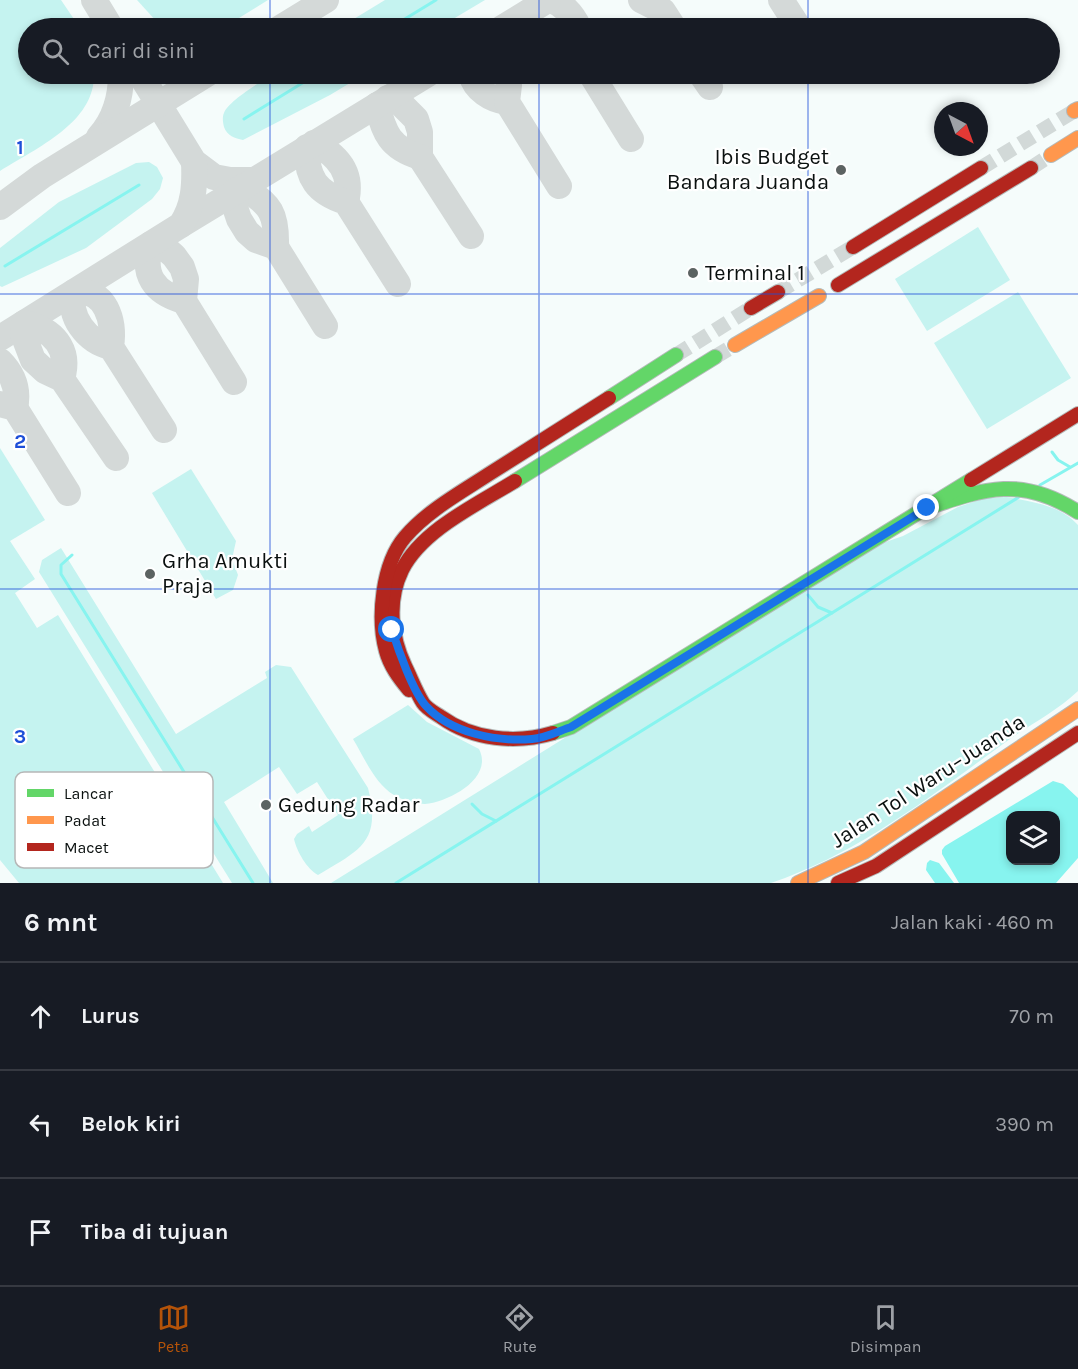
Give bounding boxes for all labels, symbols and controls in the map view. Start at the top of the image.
search box [18,18,1060,84]
icon: search [39,35,72,68]
text: Cari di sini [87,38,195,64]
north arrow [934,102,988,156]
text: 1 [16,136,24,159]
place label: Ibis Budget Bandara Juanda [667,144,829,195]
marker: Ibis Budget Bandara Juanda [834,163,848,177]
place label: Terminal 1 [705,260,805,286]
marker: Terminal 1 [686,266,700,280]
text: 2 [14,430,26,453]
route end [913,494,939,520]
place label: Grha Amukti Praja [162,548,289,599]
marker: Grha Amukti Praja [143,567,157,581]
route start [378,616,404,642]
street label: Jalan Tol Waru–Juanda [826,709,1030,853]
text: 3 [14,725,26,748]
legend [15,772,213,868]
text: Lancar [64,784,113,803]
place label: Gedung Radar [278,792,419,818]
marker: Gedung Radar [259,798,273,812]
text: Padat [64,811,106,830]
map controls [1006,811,1060,865]
button: layers [1006,811,1060,865]
text: Macet [64,838,109,857]
text: 6 mnt [24,907,98,938]
text: Jalan kaki · 460 m [891,911,1054,934]
icon: ahead [24,1000,57,1033]
text: Lurus [81,1003,140,1029]
text: 70 m [1009,1005,1054,1028]
icon: left [24,1108,57,1141]
text: Belok kiri [81,1111,181,1137]
text: 390 m [995,1113,1054,1136]
icon: arrive [24,1216,57,1249]
text: Tiba di tujuan [81,1219,228,1245]
tab: Peta [157,1301,190,1356]
tab: Rute [503,1301,537,1356]
tab: Disimpan [850,1301,921,1356]

